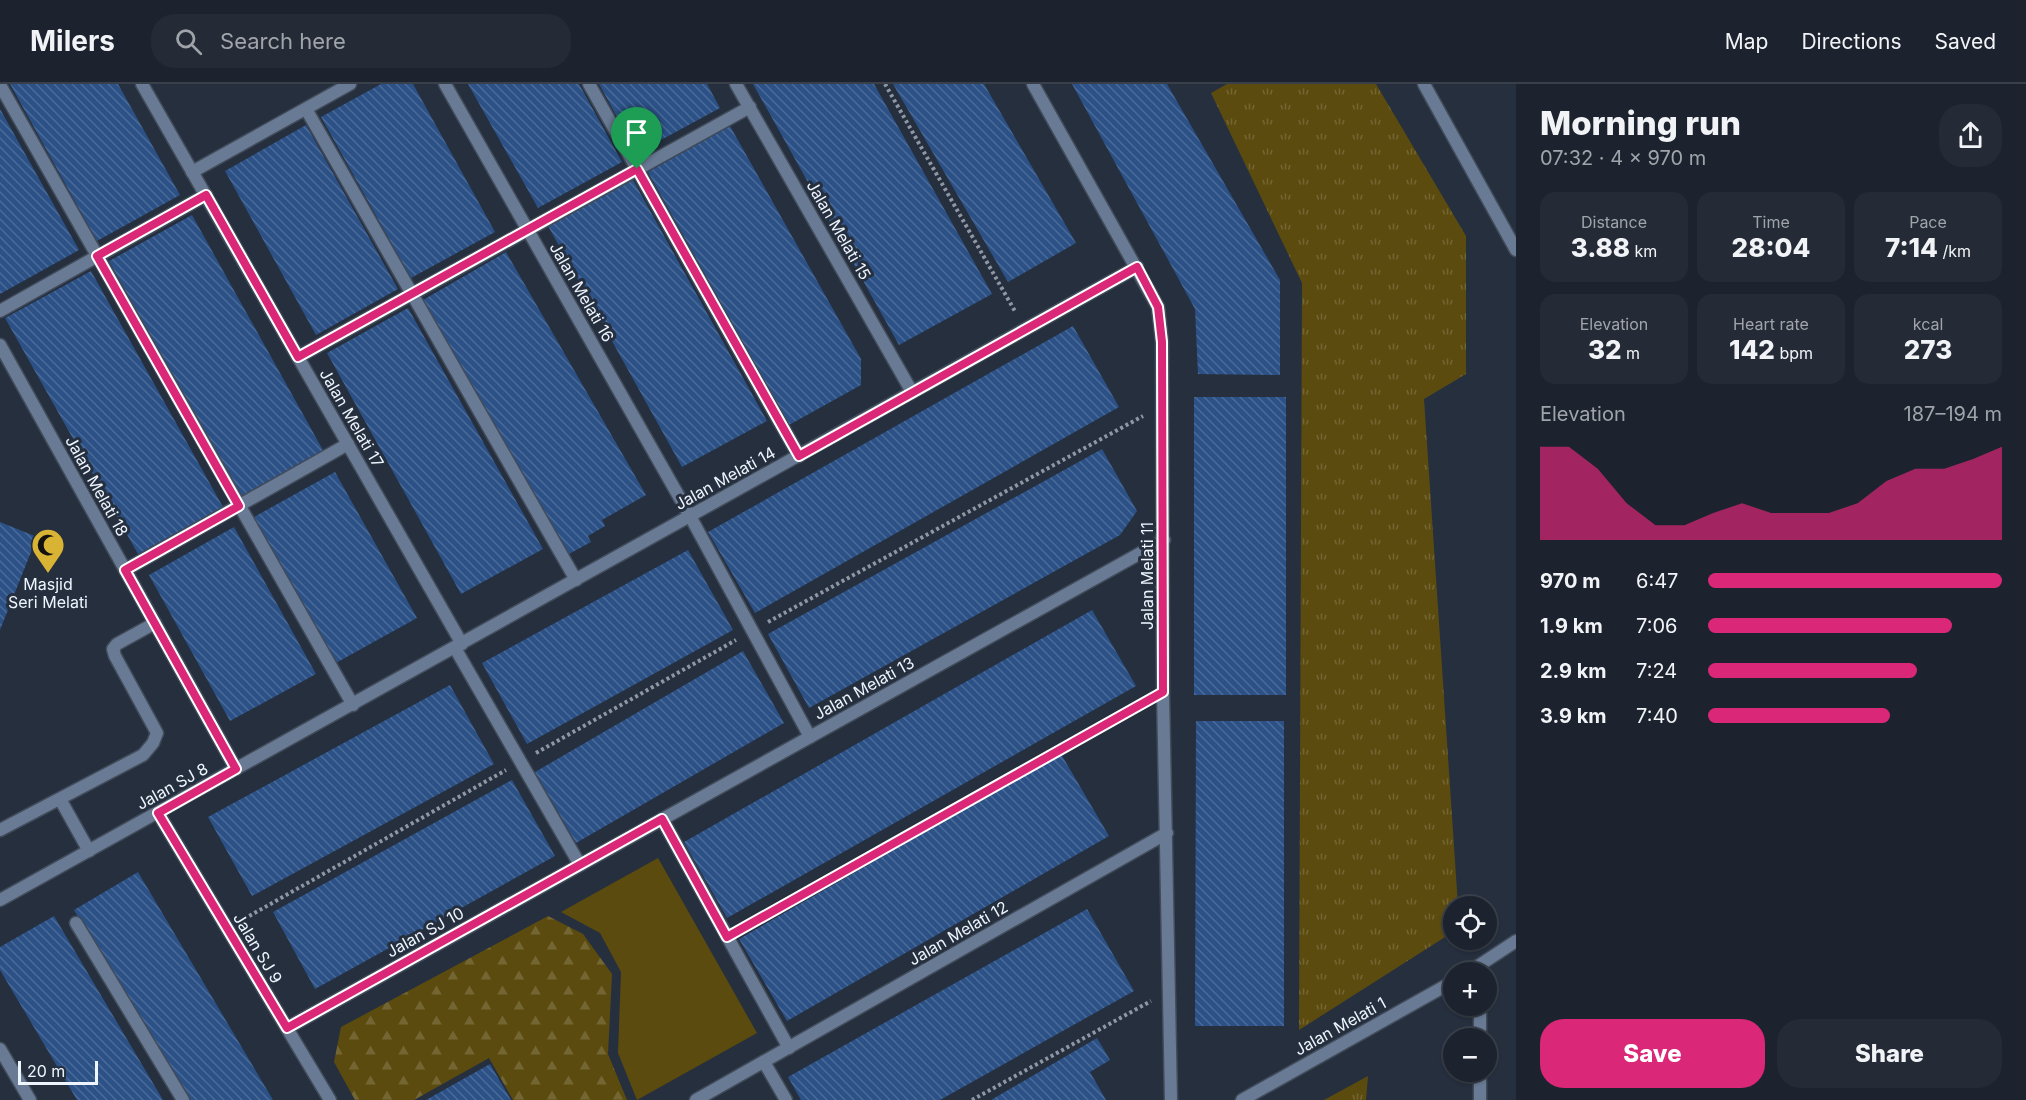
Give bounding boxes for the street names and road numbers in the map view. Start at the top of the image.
street label: Jalan Melati 15 [802,177,876,283]
street label: Jalan Melati 16 [545,239,619,345]
street label: Jalan Melati 17 [316,365,388,471]
street label: Jalan Melati 18 [61,432,133,540]
street label: Jalan Melati 14 [671,442,779,514]
street label: Jalan Melati 11 [1137,522,1157,630]
street label: Jalan Melati 13 [810,652,918,724]
street label: Jalan SJ 8 [133,758,211,814]
street label: Jalan Melati 12 [905,896,1011,970]
street label: Jalan SJ 10 [383,903,467,961]
street label: Jalan SJ 9 [229,909,287,987]
street label: Jalan Melati 1 [1291,993,1389,1059]

